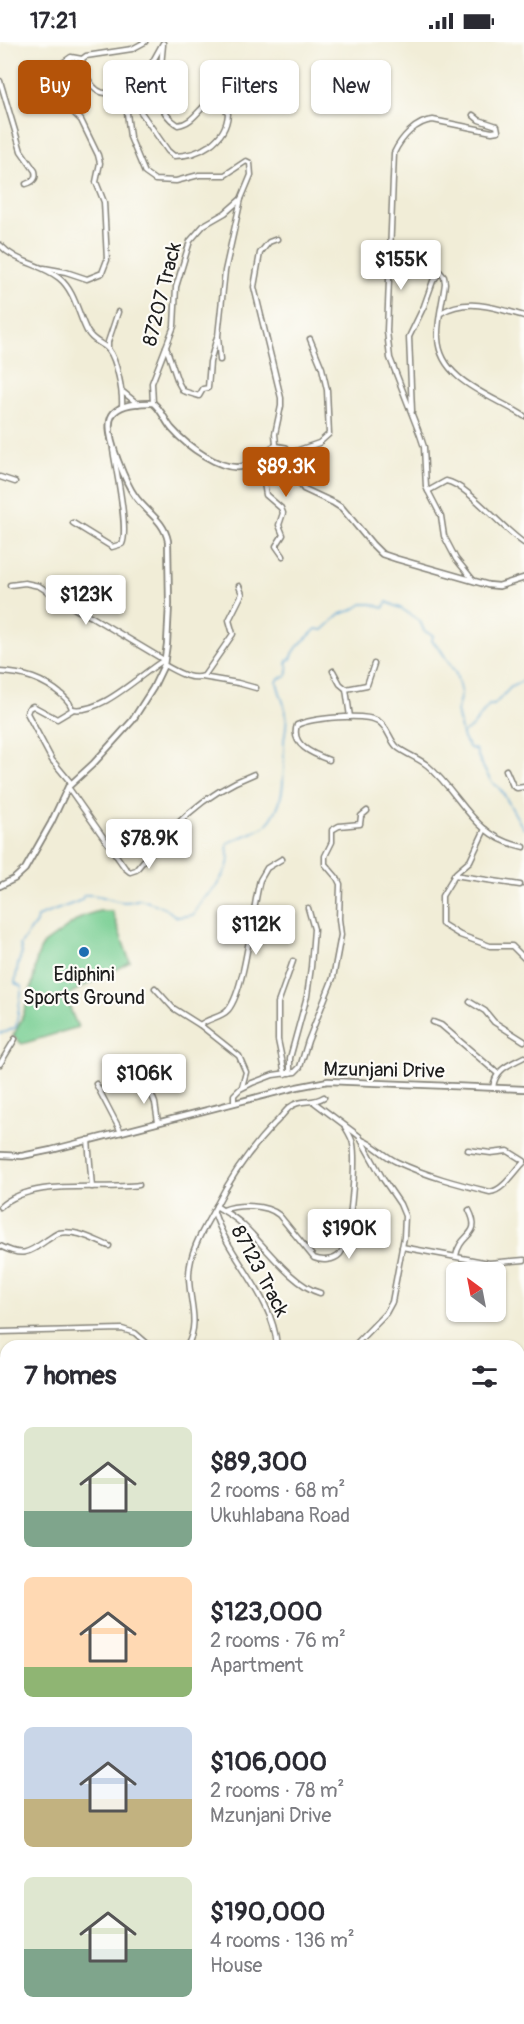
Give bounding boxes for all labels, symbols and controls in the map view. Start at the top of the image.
text: 17:21 [30,7,77,35]
chip: Buy [18,60,91,114]
chip: Rent [103,60,188,114]
chip: Filters [200,60,299,114]
chip: New [311,60,391,114]
street label: 87207 Track [137,239,187,348]
pin: $155K [359,240,443,291]
text: $155K [375,247,427,272]
pin: $89.3K [237,447,335,498]
text: $89.3K [257,454,315,479]
pin: $123K [44,575,128,626]
text: $123K [60,582,112,607]
pin: $78.9K [100,819,198,870]
text: $78.9K [120,826,178,851]
pin: $112K [214,905,298,956]
text: $112K [231,912,281,937]
marker: Ediphini Sports Ground [77,945,91,959]
place label: Ediphini Sports Ground [23,962,145,1010]
pin: $106K [102,1054,186,1105]
street label: Mzunjani Drive [323,1056,445,1084]
text: $106K [116,1061,172,1086]
pin: $190K [307,1209,391,1260]
text: $190K [322,1216,376,1241]
street label: 87123 Track [225,1221,295,1322]
north arrow [446,1262,506,1322]
map controls [446,1262,506,1322]
text: 7 homes [24,1360,116,1392]
icon: filters [468,1360,501,1393]
text: $89,300 [210,1446,307,1478]
icon: home [72,1451,144,1523]
text: 2 rooms · 68 m² [210,1478,345,1503]
text: Ukuhlabana Road [210,1503,350,1528]
text: $123,000 [210,1596,322,1628]
icon: home [72,1601,144,1673]
text: 2 rooms · 76 m² [210,1628,346,1653]
text: Apartment [210,1653,303,1678]
text: $106,000 [210,1746,327,1778]
icon: home [72,1751,144,1823]
text: 2 rooms · 78 m² [210,1778,344,1803]
text: Mzunjani Drive [210,1803,331,1828]
text: $190,000 [210,1896,325,1928]
icon: home [72,1901,144,1973]
text: 4 rooms · 136 m² [210,1928,355,1953]
text: House [210,1953,262,1978]

